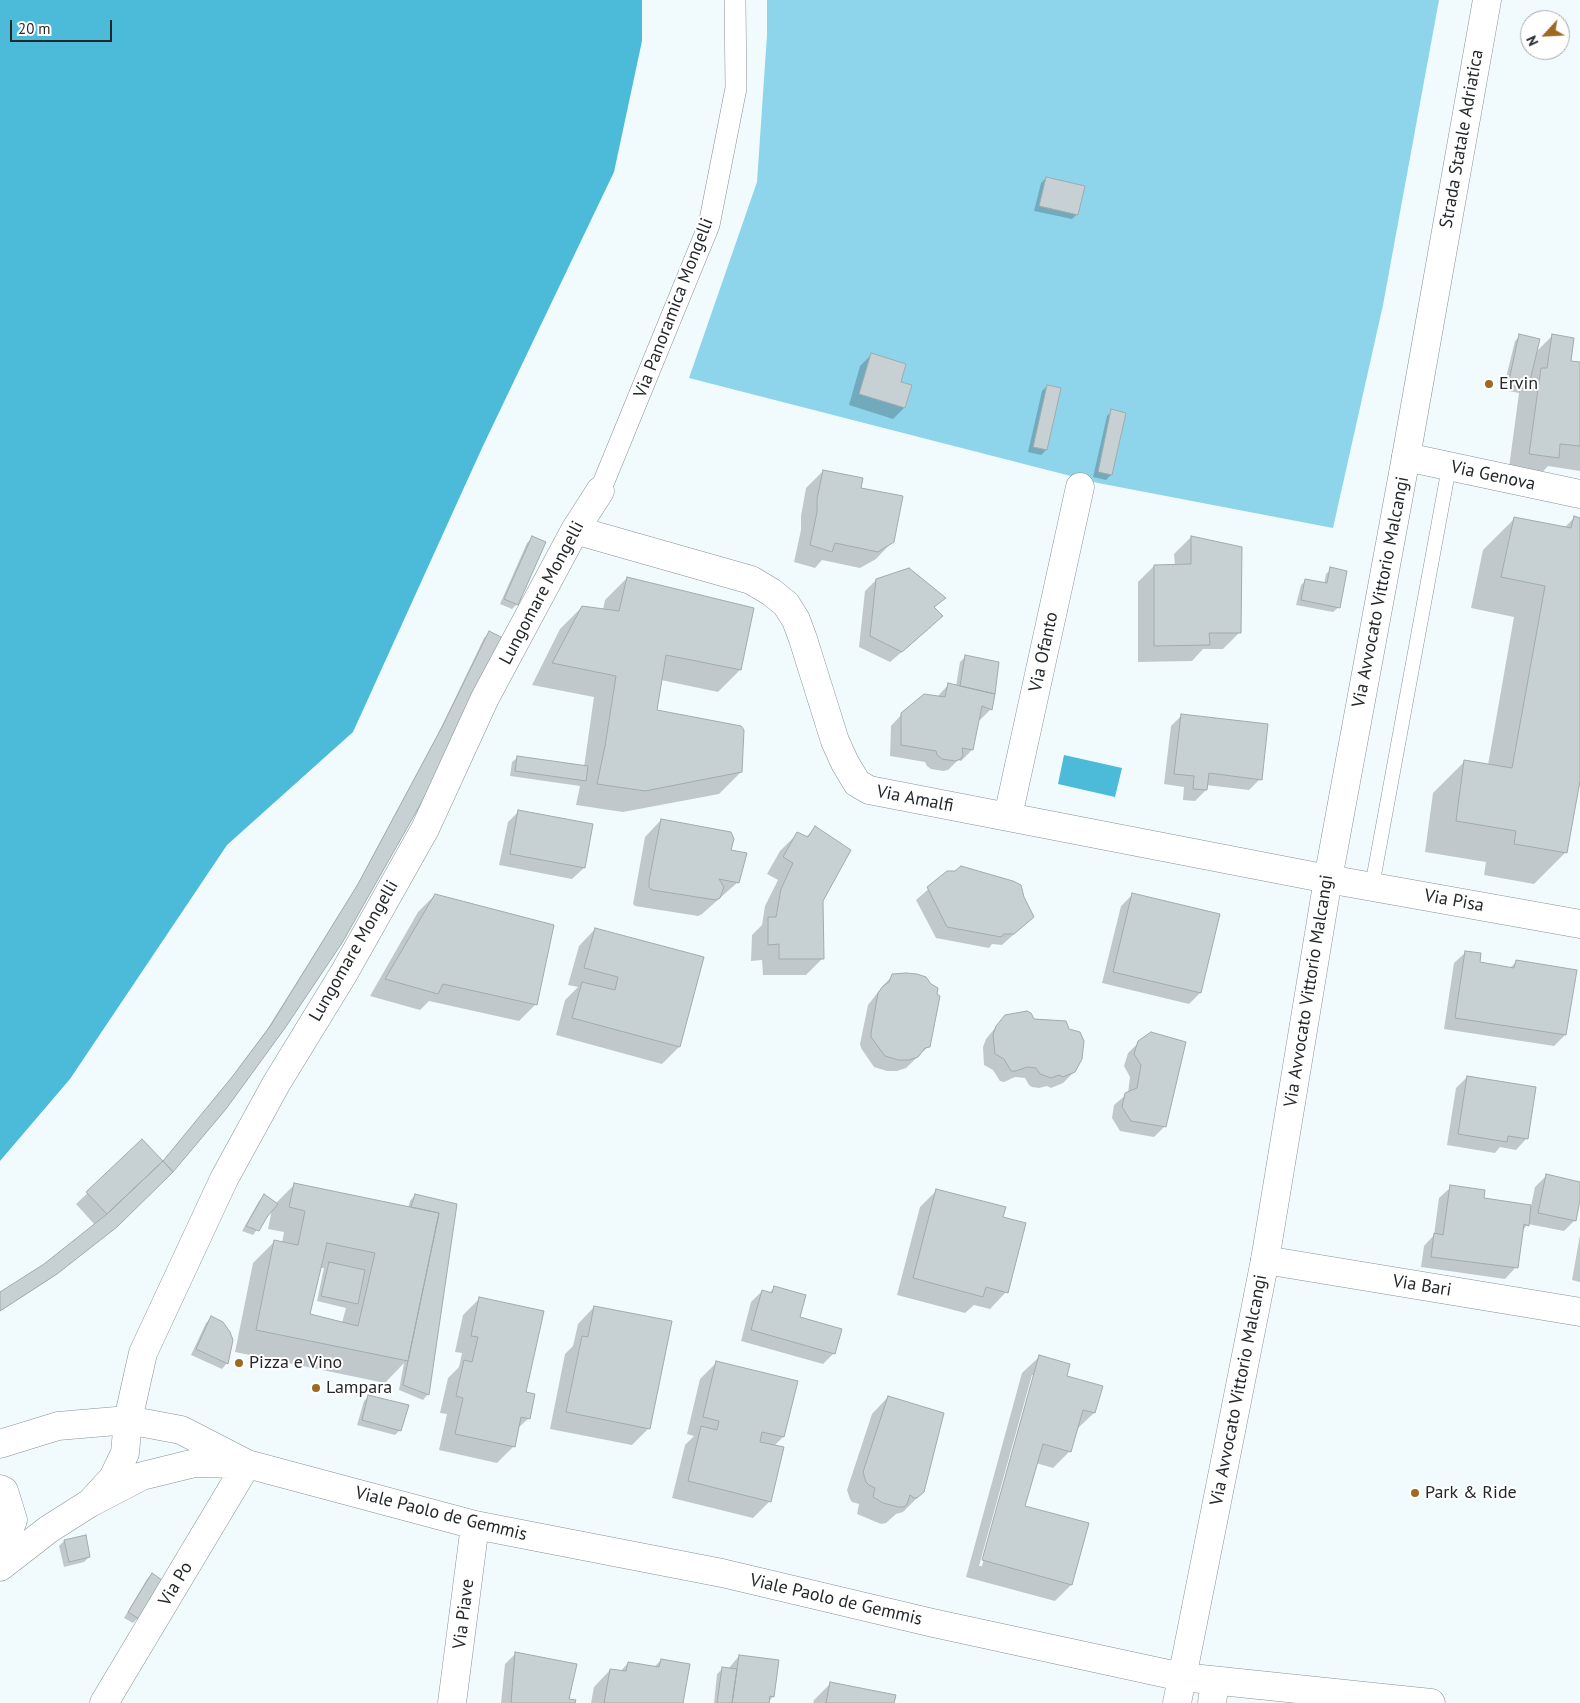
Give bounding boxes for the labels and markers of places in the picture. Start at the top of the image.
place label: Ervin [1499,373,1538,395]
marker: Ervin [1483,378,1495,390]
place label: Pizza e Vino [249,1352,342,1374]
marker: Pizza e Vino [233,1357,245,1369]
place label: Lampara [326,1377,392,1399]
marker: Lampara [310,1382,322,1394]
place label: Park & Ride [1425,1482,1517,1504]
marker: Park & Ride [1409,1487,1421,1499]

